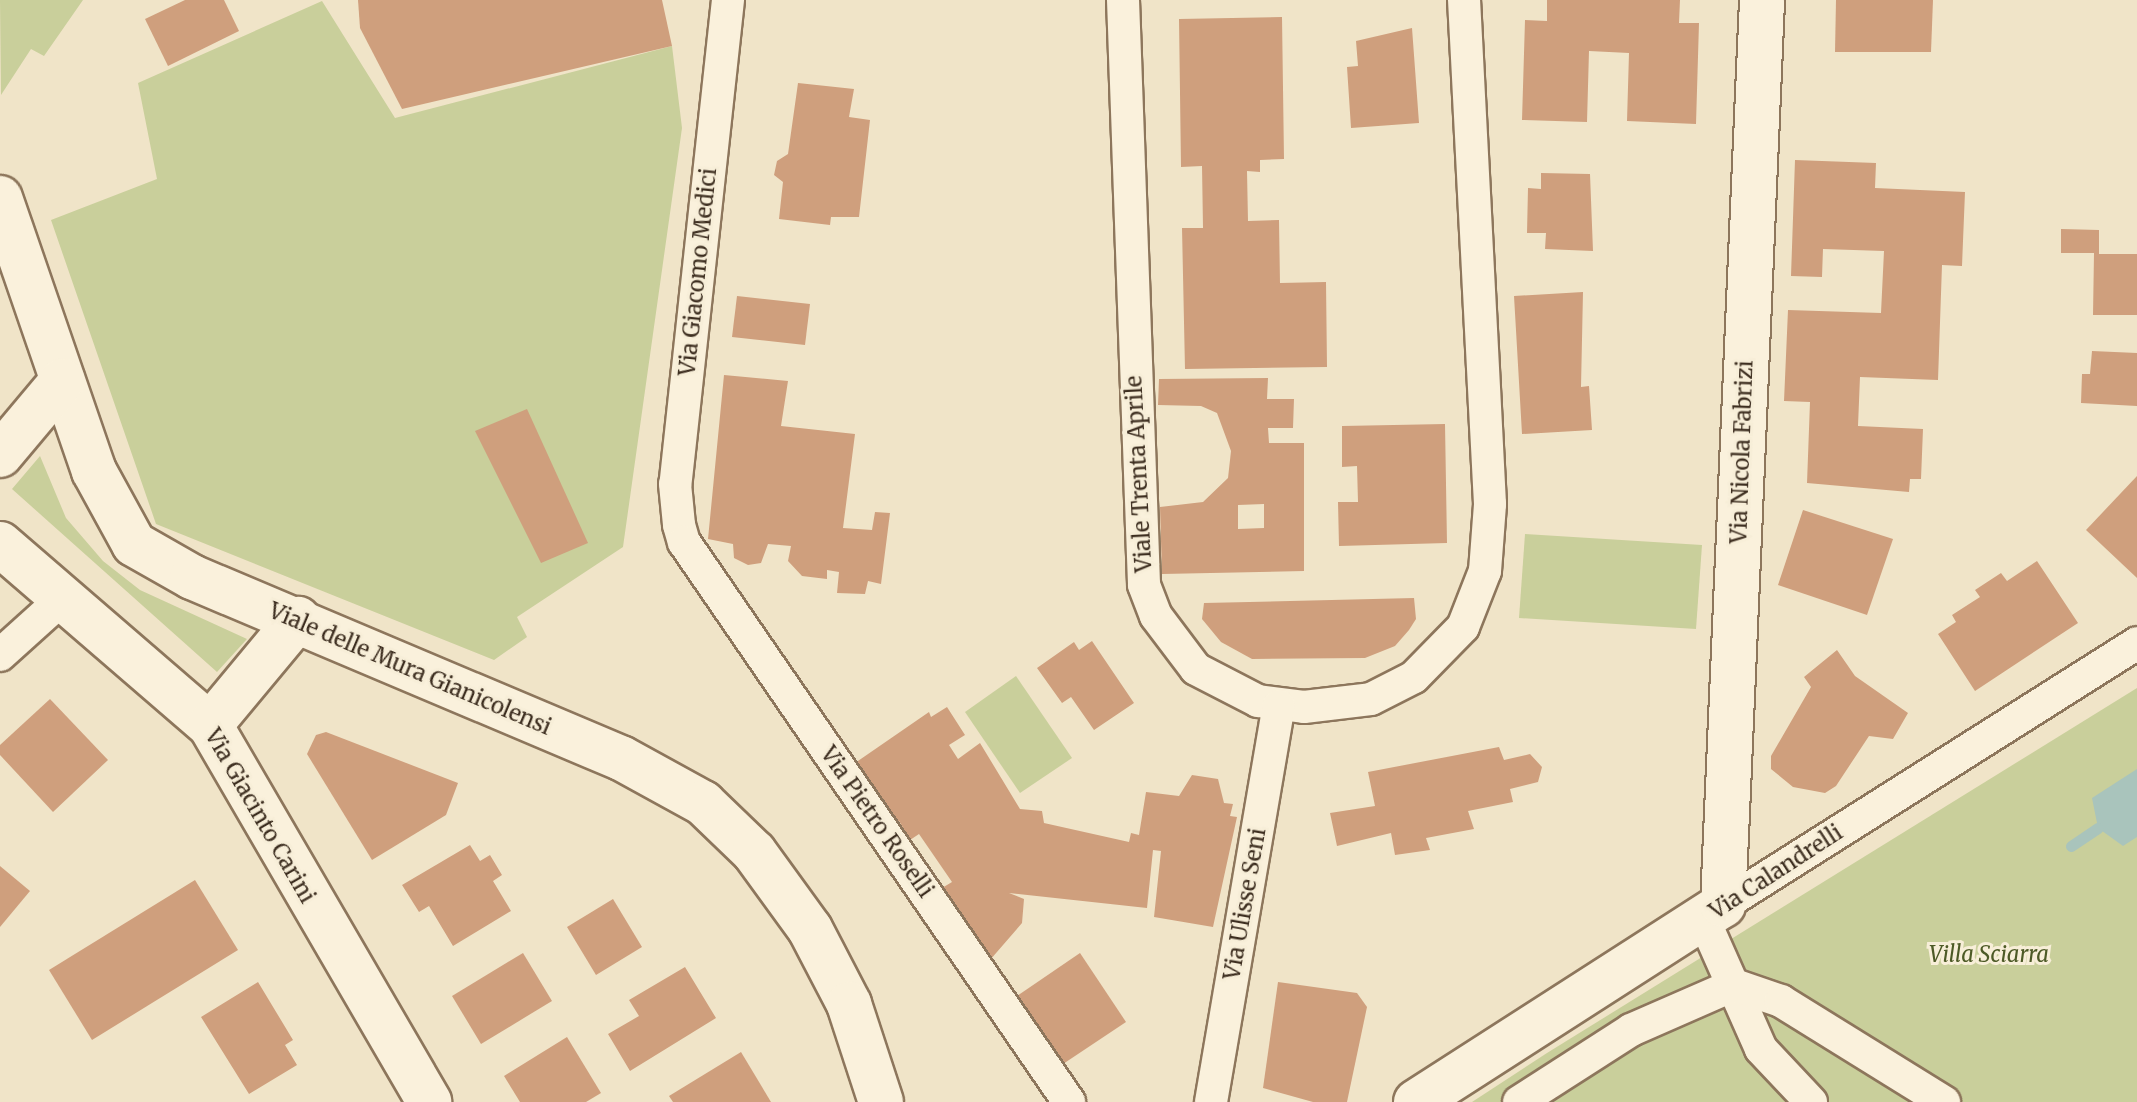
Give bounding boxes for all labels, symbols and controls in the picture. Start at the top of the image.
street label: Via Giacomo Medici [674,167,722,377]
street label: Via Nicola Fabrizi [1726,360,1758,544]
street label: Viale Trenta Aprile [1121,375,1157,573]
street label: Viale delle Mura Gianicolensi [265,597,555,741]
street label: Via Giacinto Carini [199,724,321,908]
street label: Via Pietro Roselli [815,741,939,903]
street label: Via Calandrelli [1705,819,1847,925]
street label: Via Ulisse Seni [1219,826,1271,982]
park label: Villa Sciarra [1929,942,2049,968]

